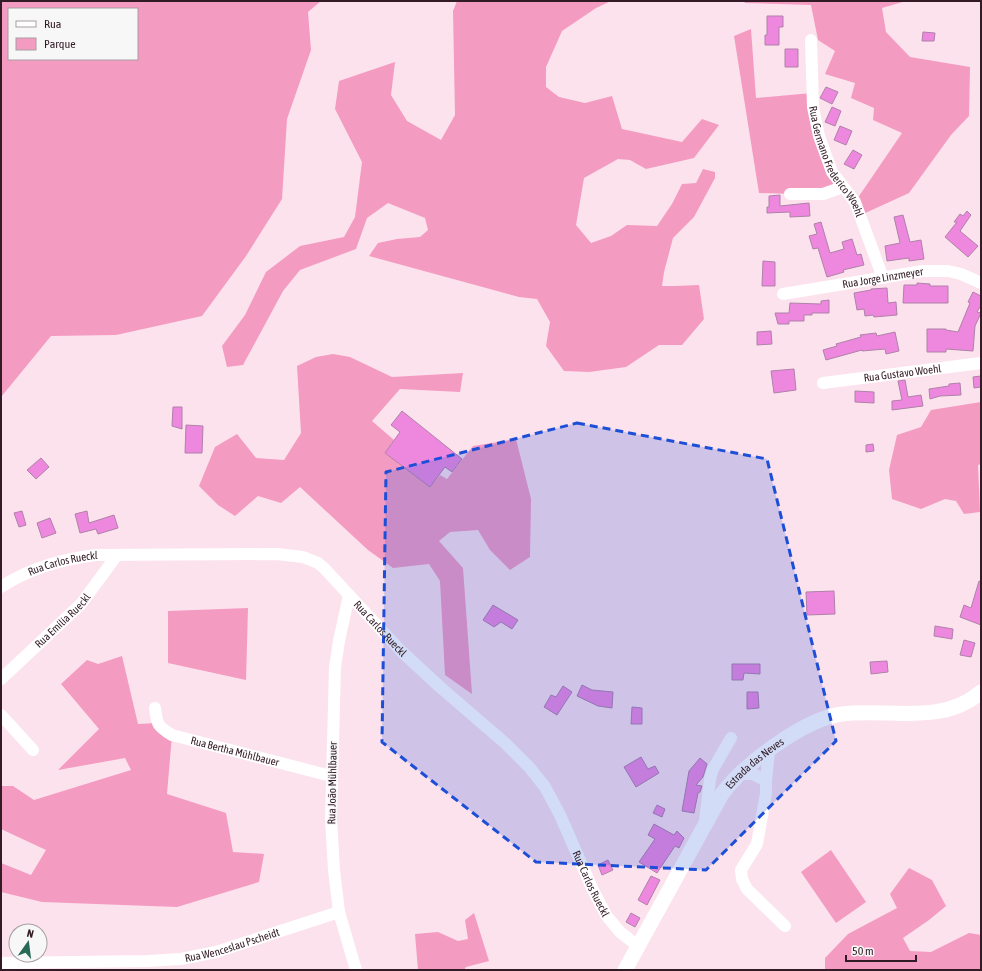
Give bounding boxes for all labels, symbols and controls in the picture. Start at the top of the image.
legend [8,8,138,60]
text: Rua [44,17,61,31]
text: Parque [44,37,76,51]
street label: Rua Germano Frederico Woehl [807,105,866,218]
street label: Rua Jorge Linzmeyer [841,265,925,290]
street label: Rua Gustavo Woehl [863,362,942,384]
street label: Rua Carlos Rueckl [26,549,98,578]
street label: Rua Emília Rueckl [33,591,93,650]
street label: Rua Carlos Rueckl [351,598,409,659]
street label: Rua Bertha Mühlbauer [189,734,281,769]
street label: Estrada das Neves [723,735,786,791]
street label: Rua João Mühlbauer [325,741,339,824]
street label: Rua Carlos Rueckl [570,849,612,919]
north arrow [8,923,48,963]
street label: Rua Wenceslau Pscheidt [184,926,281,964]
text: N [26,927,35,940]
scale bar [846,937,916,963]
text: 50 m [852,944,874,958]

